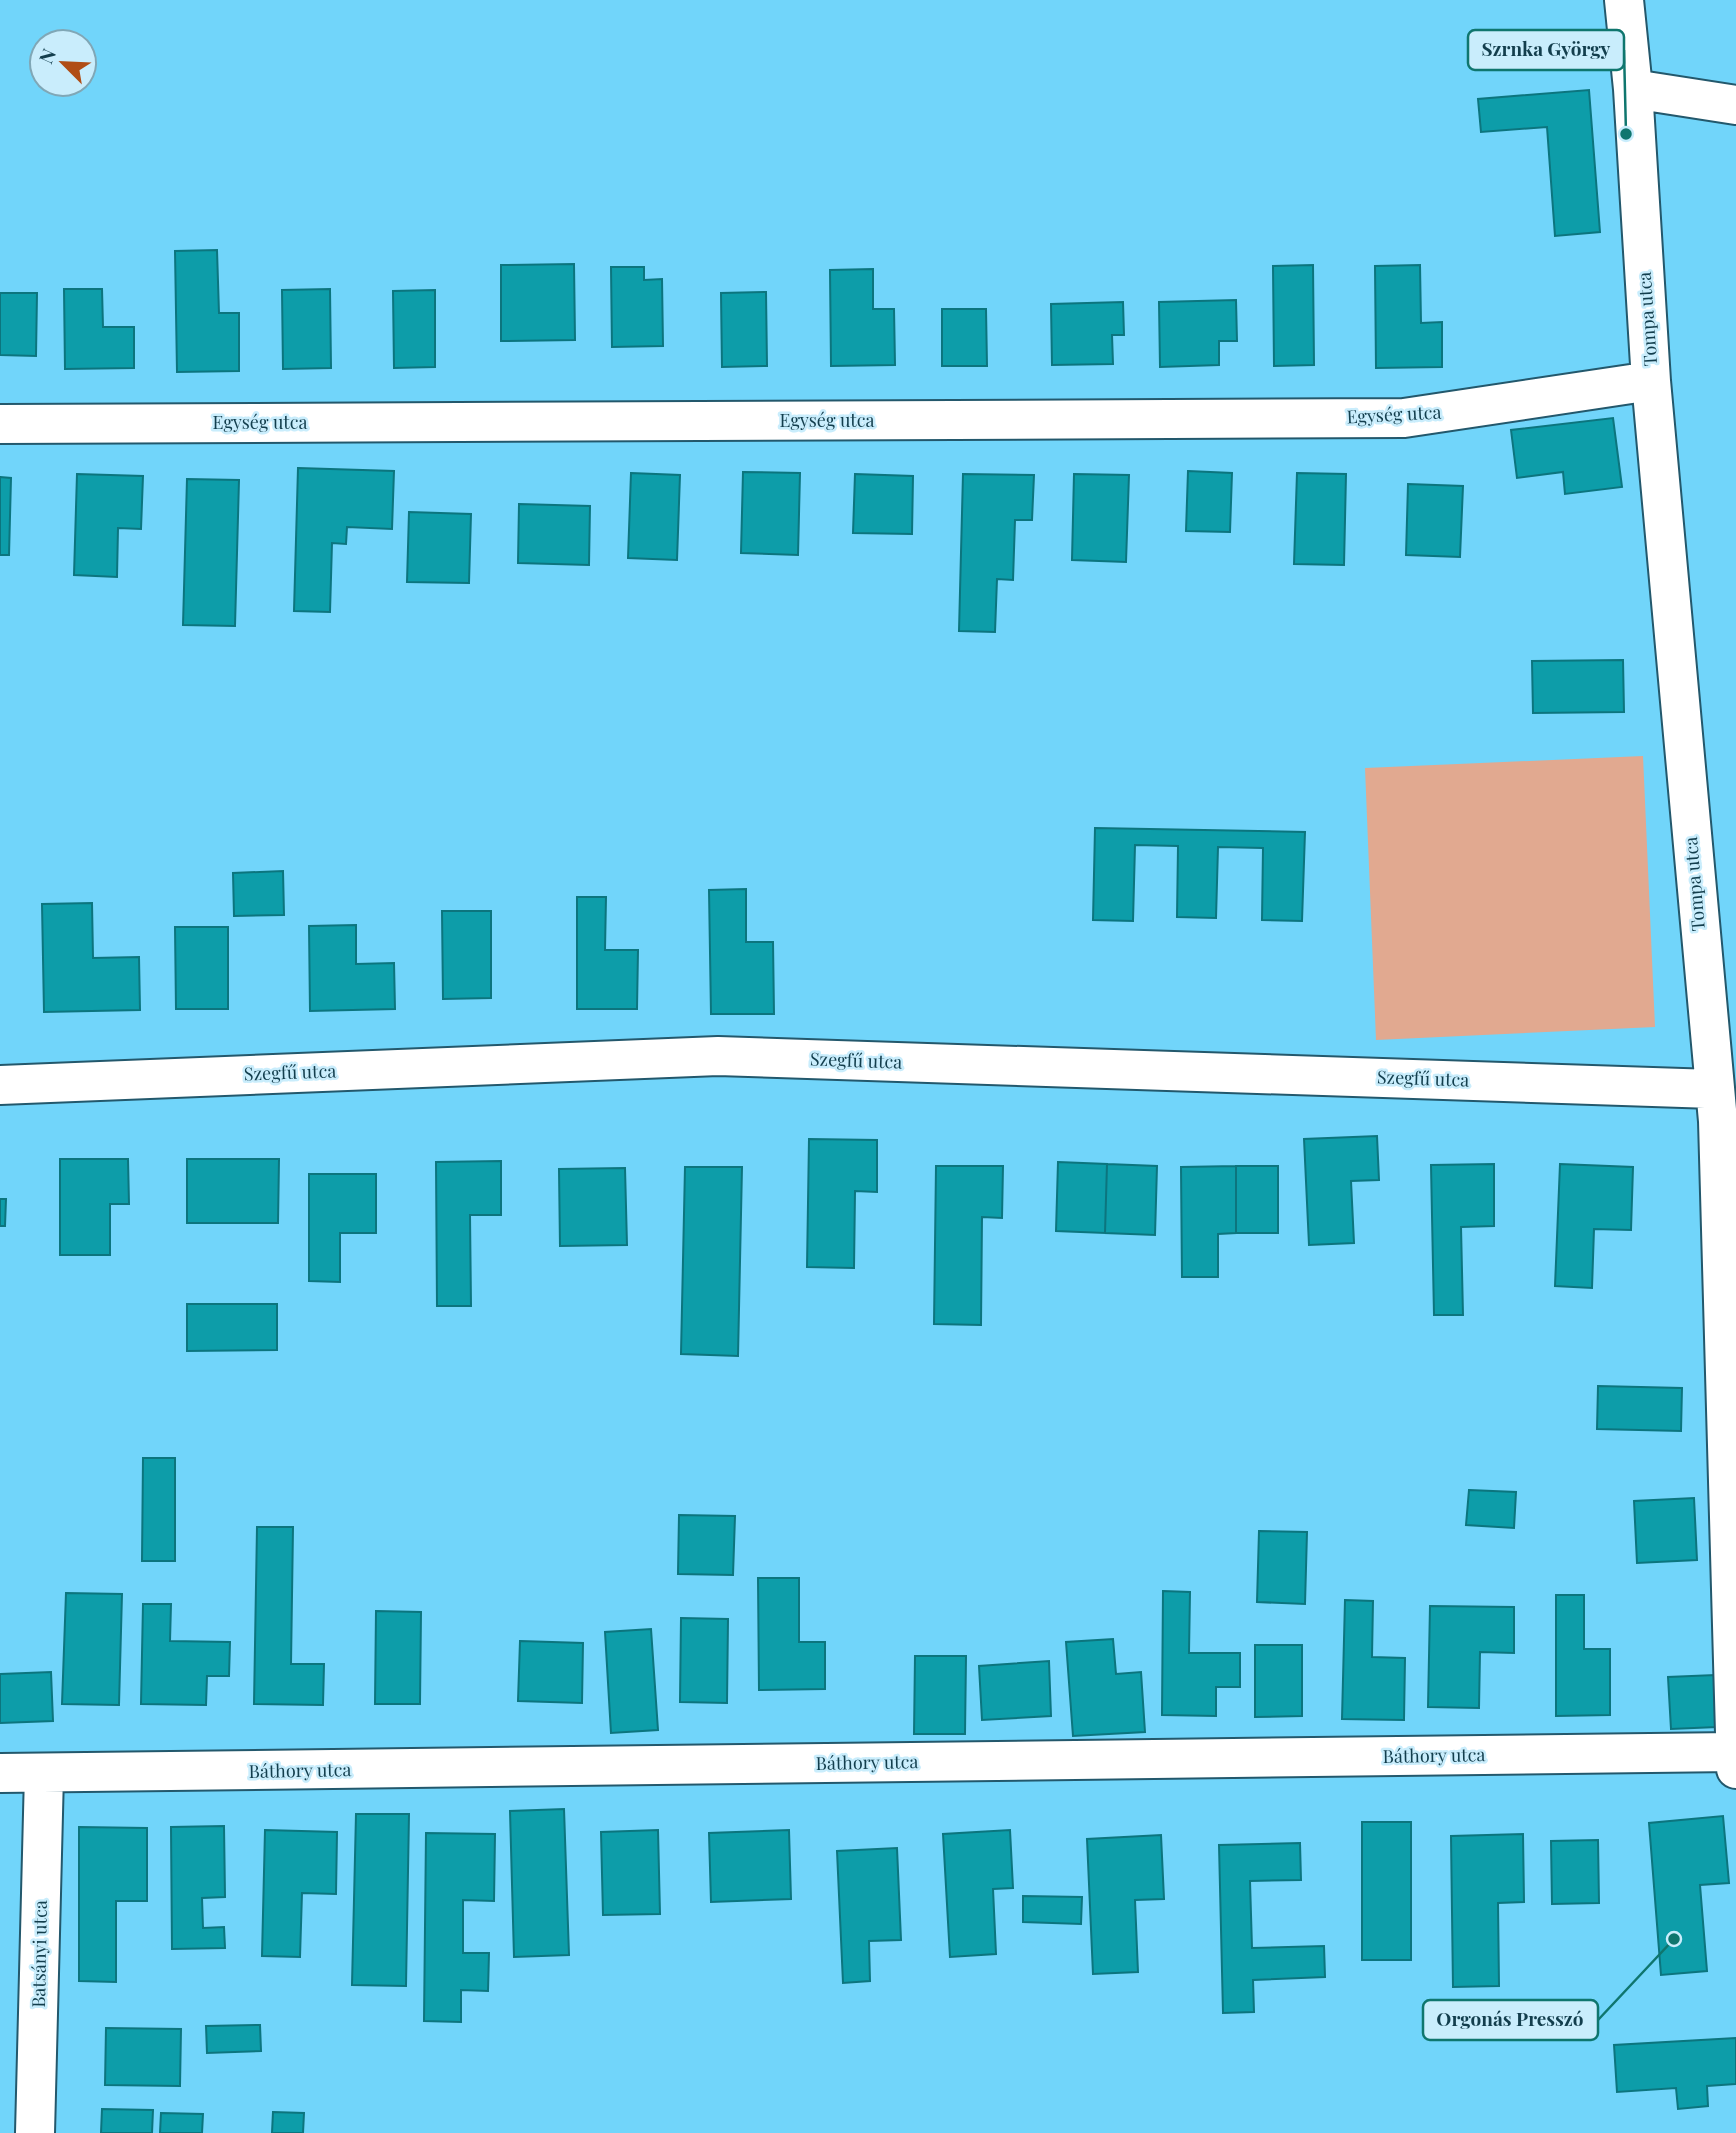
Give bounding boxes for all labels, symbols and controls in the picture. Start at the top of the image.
north arrow [28,28,98,98]
callout: Szrnka György [1468,30,1624,70]
text: Szrnka György [1482,35,1611,61]
text: N [32,44,61,67]
street label: Tompa utca [1632,271,1662,367]
street label: Egység utca [1346,400,1442,428]
street label: Egység utca [780,408,874,432]
street label: Egység utca [213,410,307,434]
street label: Tompa utca [1678,836,1710,932]
street label: Szegfű utca [809,1046,903,1074]
street label: Szegfű utca [243,1058,337,1086]
street label: Szegfű utca [1376,1064,1470,1092]
street label: Báthory utca [1382,1742,1486,1768]
street label: Báthory utca [815,1749,919,1775]
street label: Báthory utca [248,1757,352,1783]
street label: Batsányi utca [26,1900,52,2008]
callout: Orgonás Presszó [1423,2000,1598,2040]
text: Orgonás Presszó [1436,2005,1584,2031]

